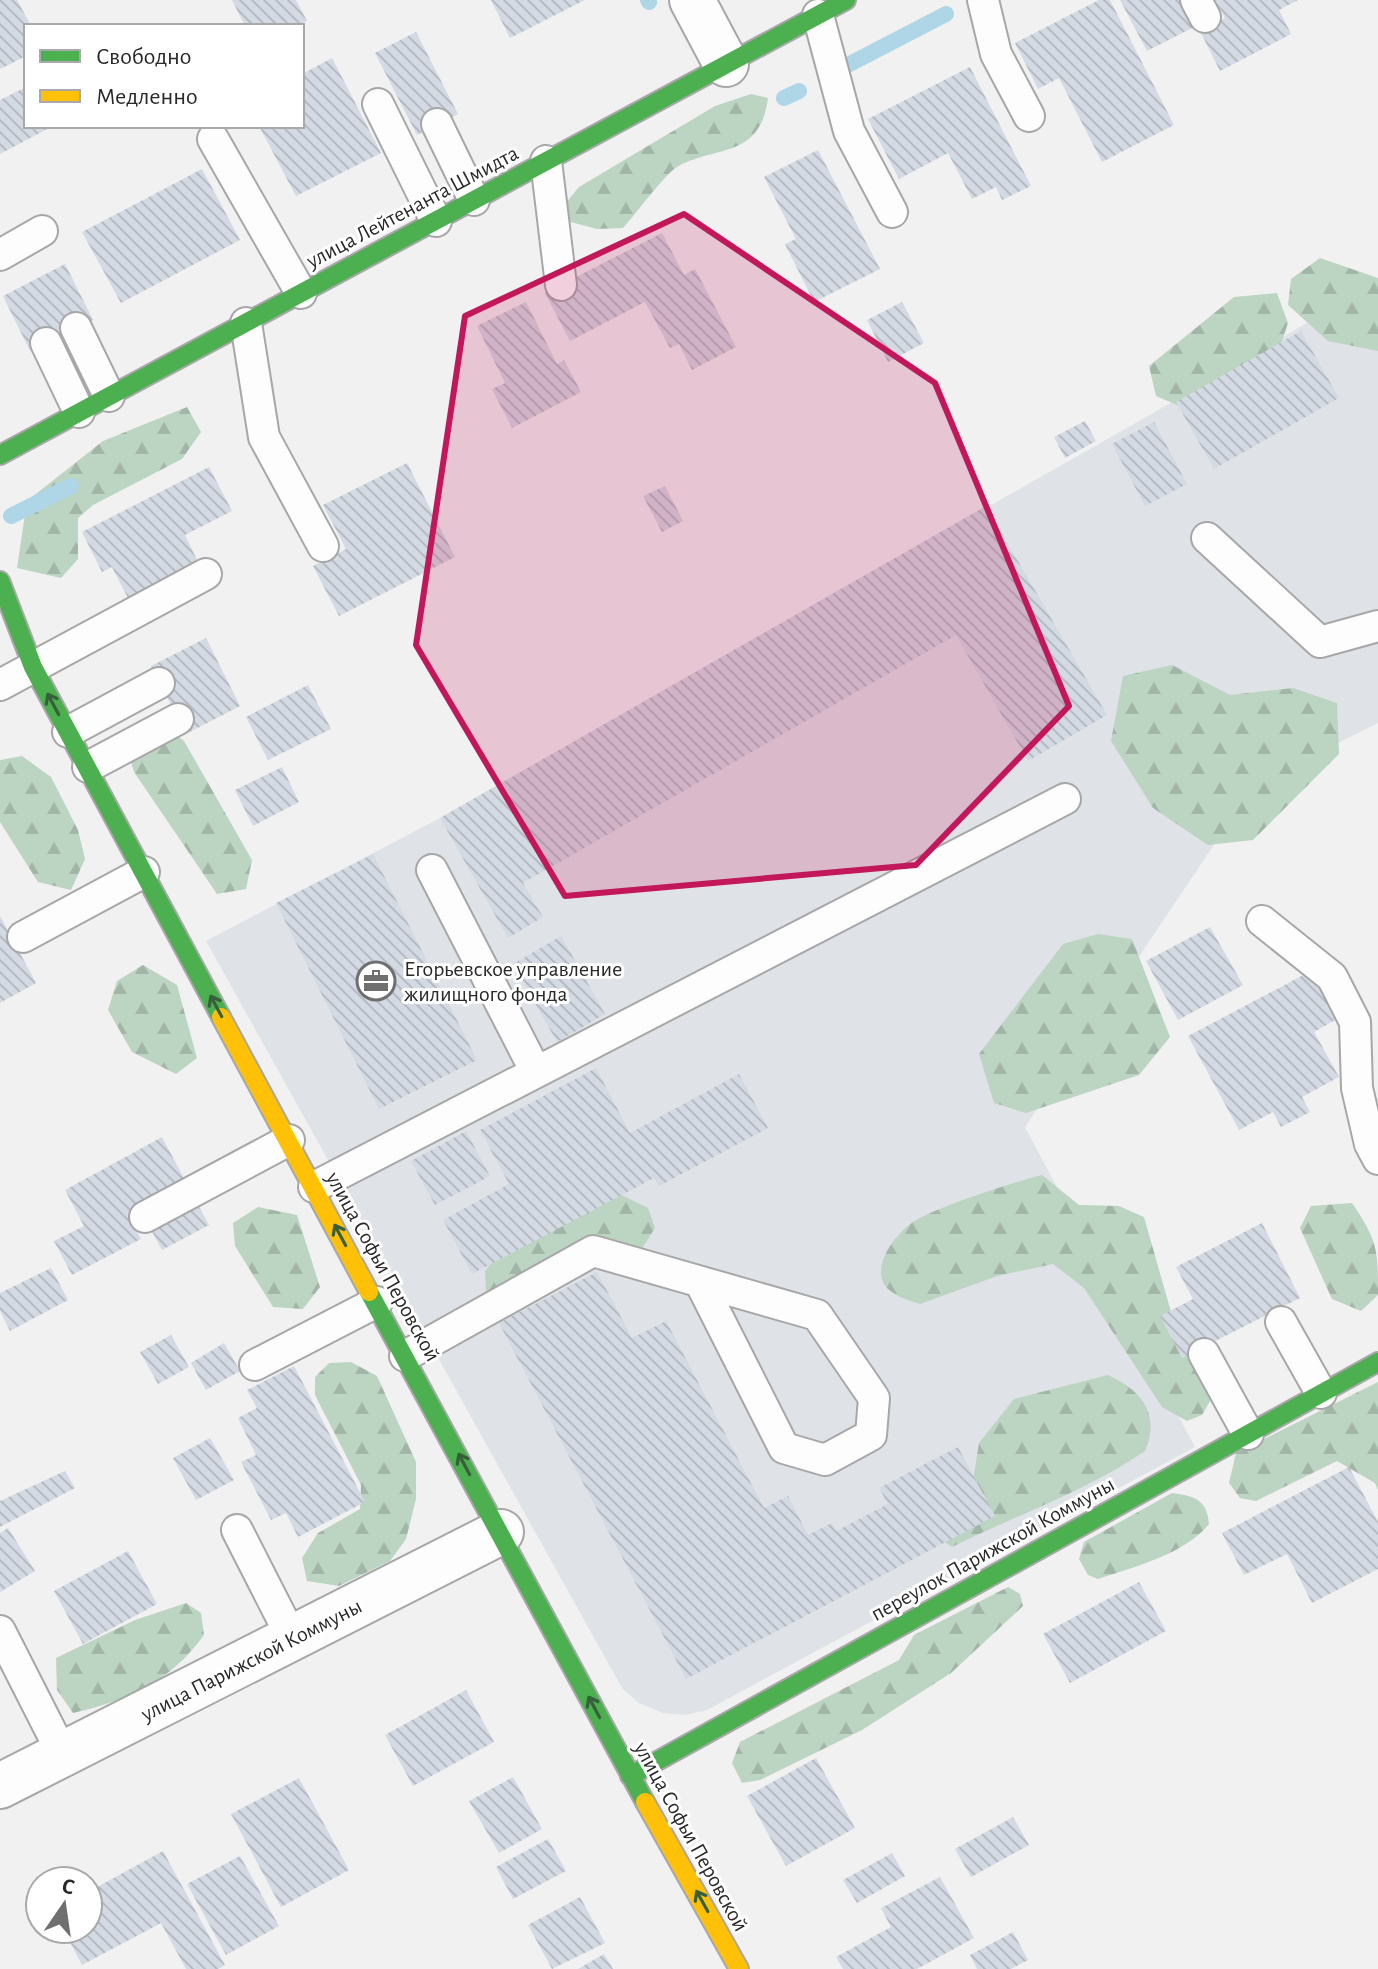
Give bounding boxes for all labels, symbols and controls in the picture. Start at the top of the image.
legend [24,24,304,128]
text: Свободно [96,45,191,69]
text: Медленно [96,85,198,109]
street label: улица Лейтенанта Шмидта [302,142,522,273]
one-way arrow [45,692,60,716]
place label: Егорьевское управление жилищного фонда [404,958,622,1005]
office icon: Егорьевское управление жилищного фонда [355,960,397,1002]
one-way arrow [208,995,224,1019]
street label: улица Софьи Перовской [321,1167,444,1365]
one-way arrow [331,1224,347,1247]
one-way arrow [456,1452,471,1476]
street label: переулок Парижской Коммуны [867,1473,1118,1625]
street label: улица Парижской Коммуны [137,1595,365,1726]
one-way arrow [585,1696,601,1720]
street label: улица Софьи Перовской [629,1737,752,1935]
north arrow [24,1865,104,1945]
text: С [60,1874,77,1899]
one-way arrow [693,1889,709,1913]

